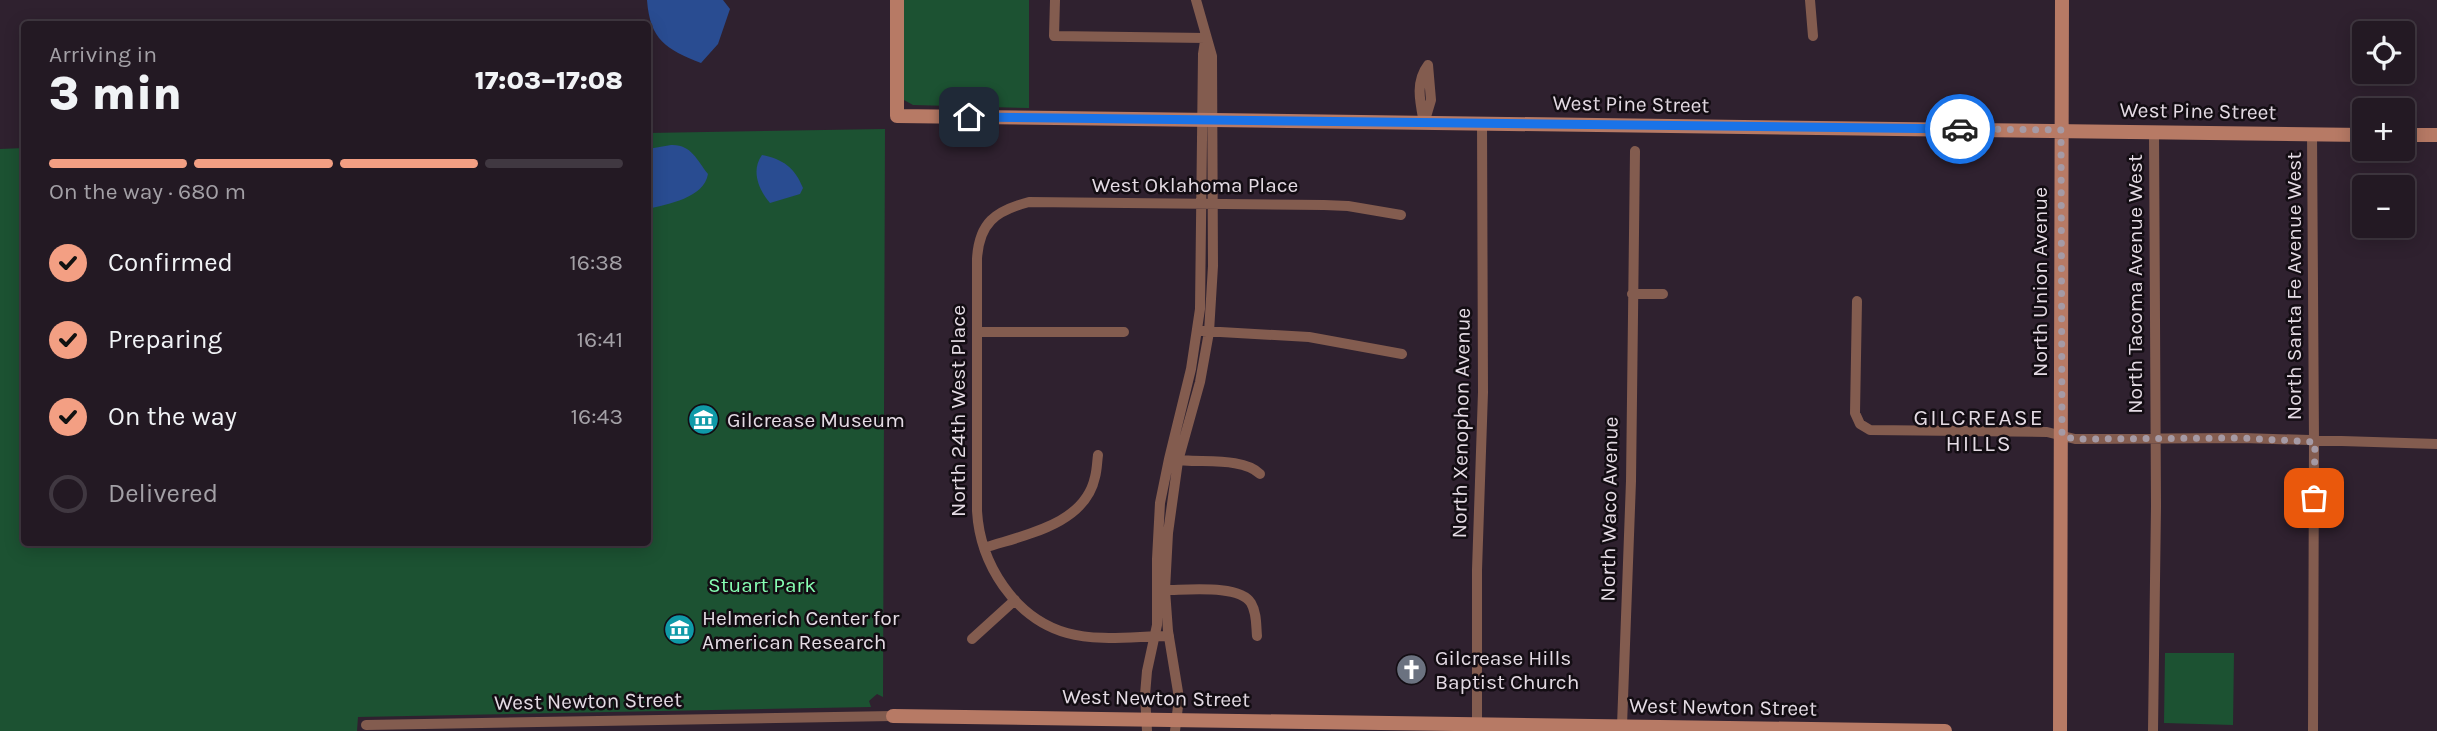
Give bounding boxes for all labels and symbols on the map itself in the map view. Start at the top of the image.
pin [939,87,999,147]
street label: West Pine Street [1552,91,1710,117]
courier [1925,94,1995,164]
street label: West Pine Street [2119,98,2277,124]
street label: North Santa Fe Avenue West [2282,152,2306,420]
street label: North Tacoma Avenue West [2123,154,2147,414]
street label: West Oklahoma Place [1092,173,1298,197]
street label: North Union Avenue [2028,187,2052,377]
street label: North 24th West Place [946,305,970,517]
street label: North Xenophon Avenue [1447,308,1475,538]
museum icon: Gilcrease Museum [687,403,721,437]
district label: GILCREASE HILLS [1913,404,2045,457]
place label: Gilcrease Museum [727,408,905,432]
street label: North Waco Avenue [1595,416,1623,602]
pin [2284,468,2344,528]
park label: Stuart Park [708,573,816,597]
place label: Helmerich Center for American Research [702,606,900,654]
museum icon: Helmerich Center for American Research [662,613,696,647]
place label: Gilcrease Hills Baptist Church [1435,646,1579,694]
church icon: Gilcrease Hills Baptist Church [1395,653,1429,687]
street label: West Newton Street [1062,684,1250,712]
street label: West Newton Street [494,687,682,715]
street label: West Newton Street [1629,693,1817,721]

